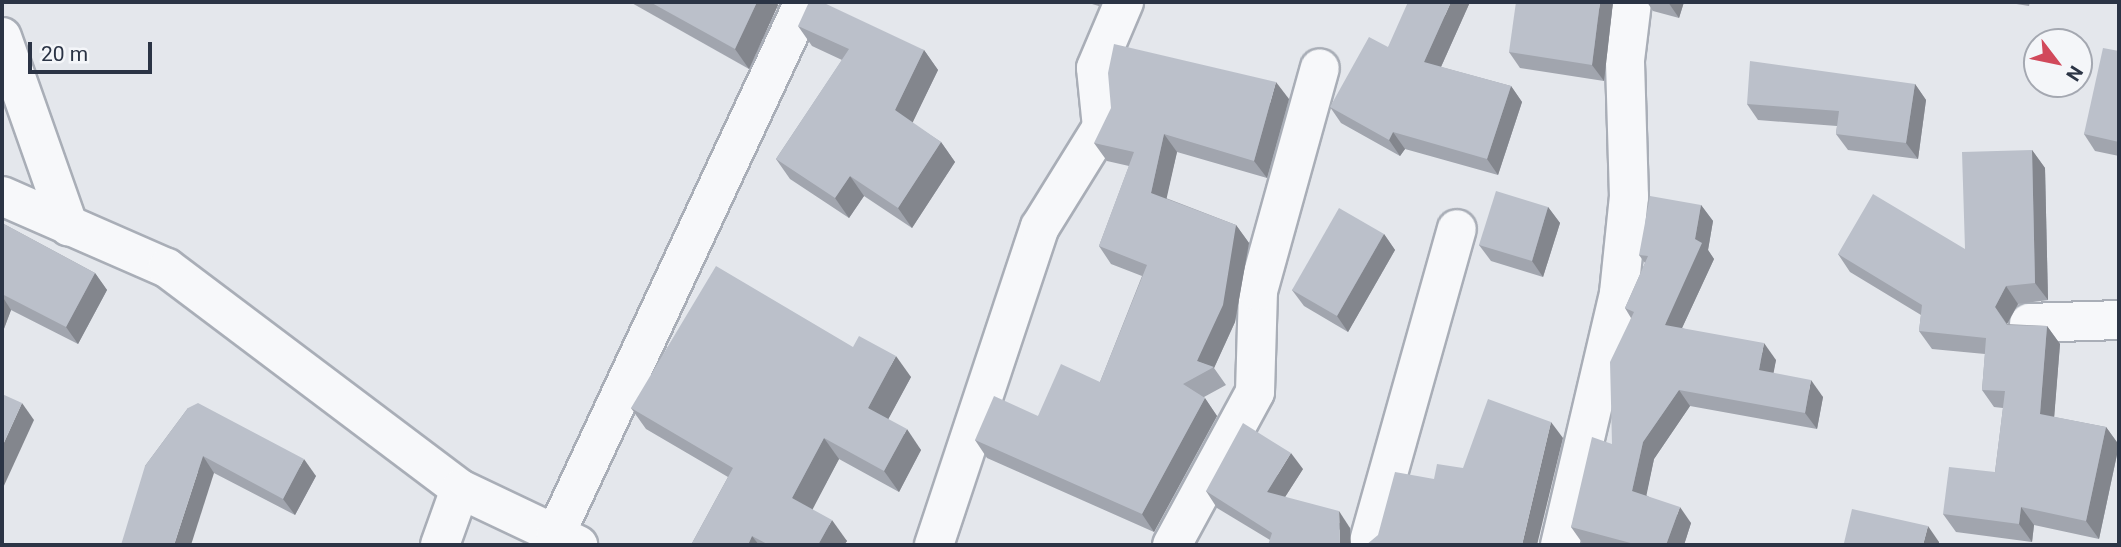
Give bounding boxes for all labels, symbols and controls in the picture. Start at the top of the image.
scale bar [32,28,156,72]
north arrow [2023,28,2093,98]
text: 20 m [41,42,88,66]
text: N [2061,62,2088,85]

